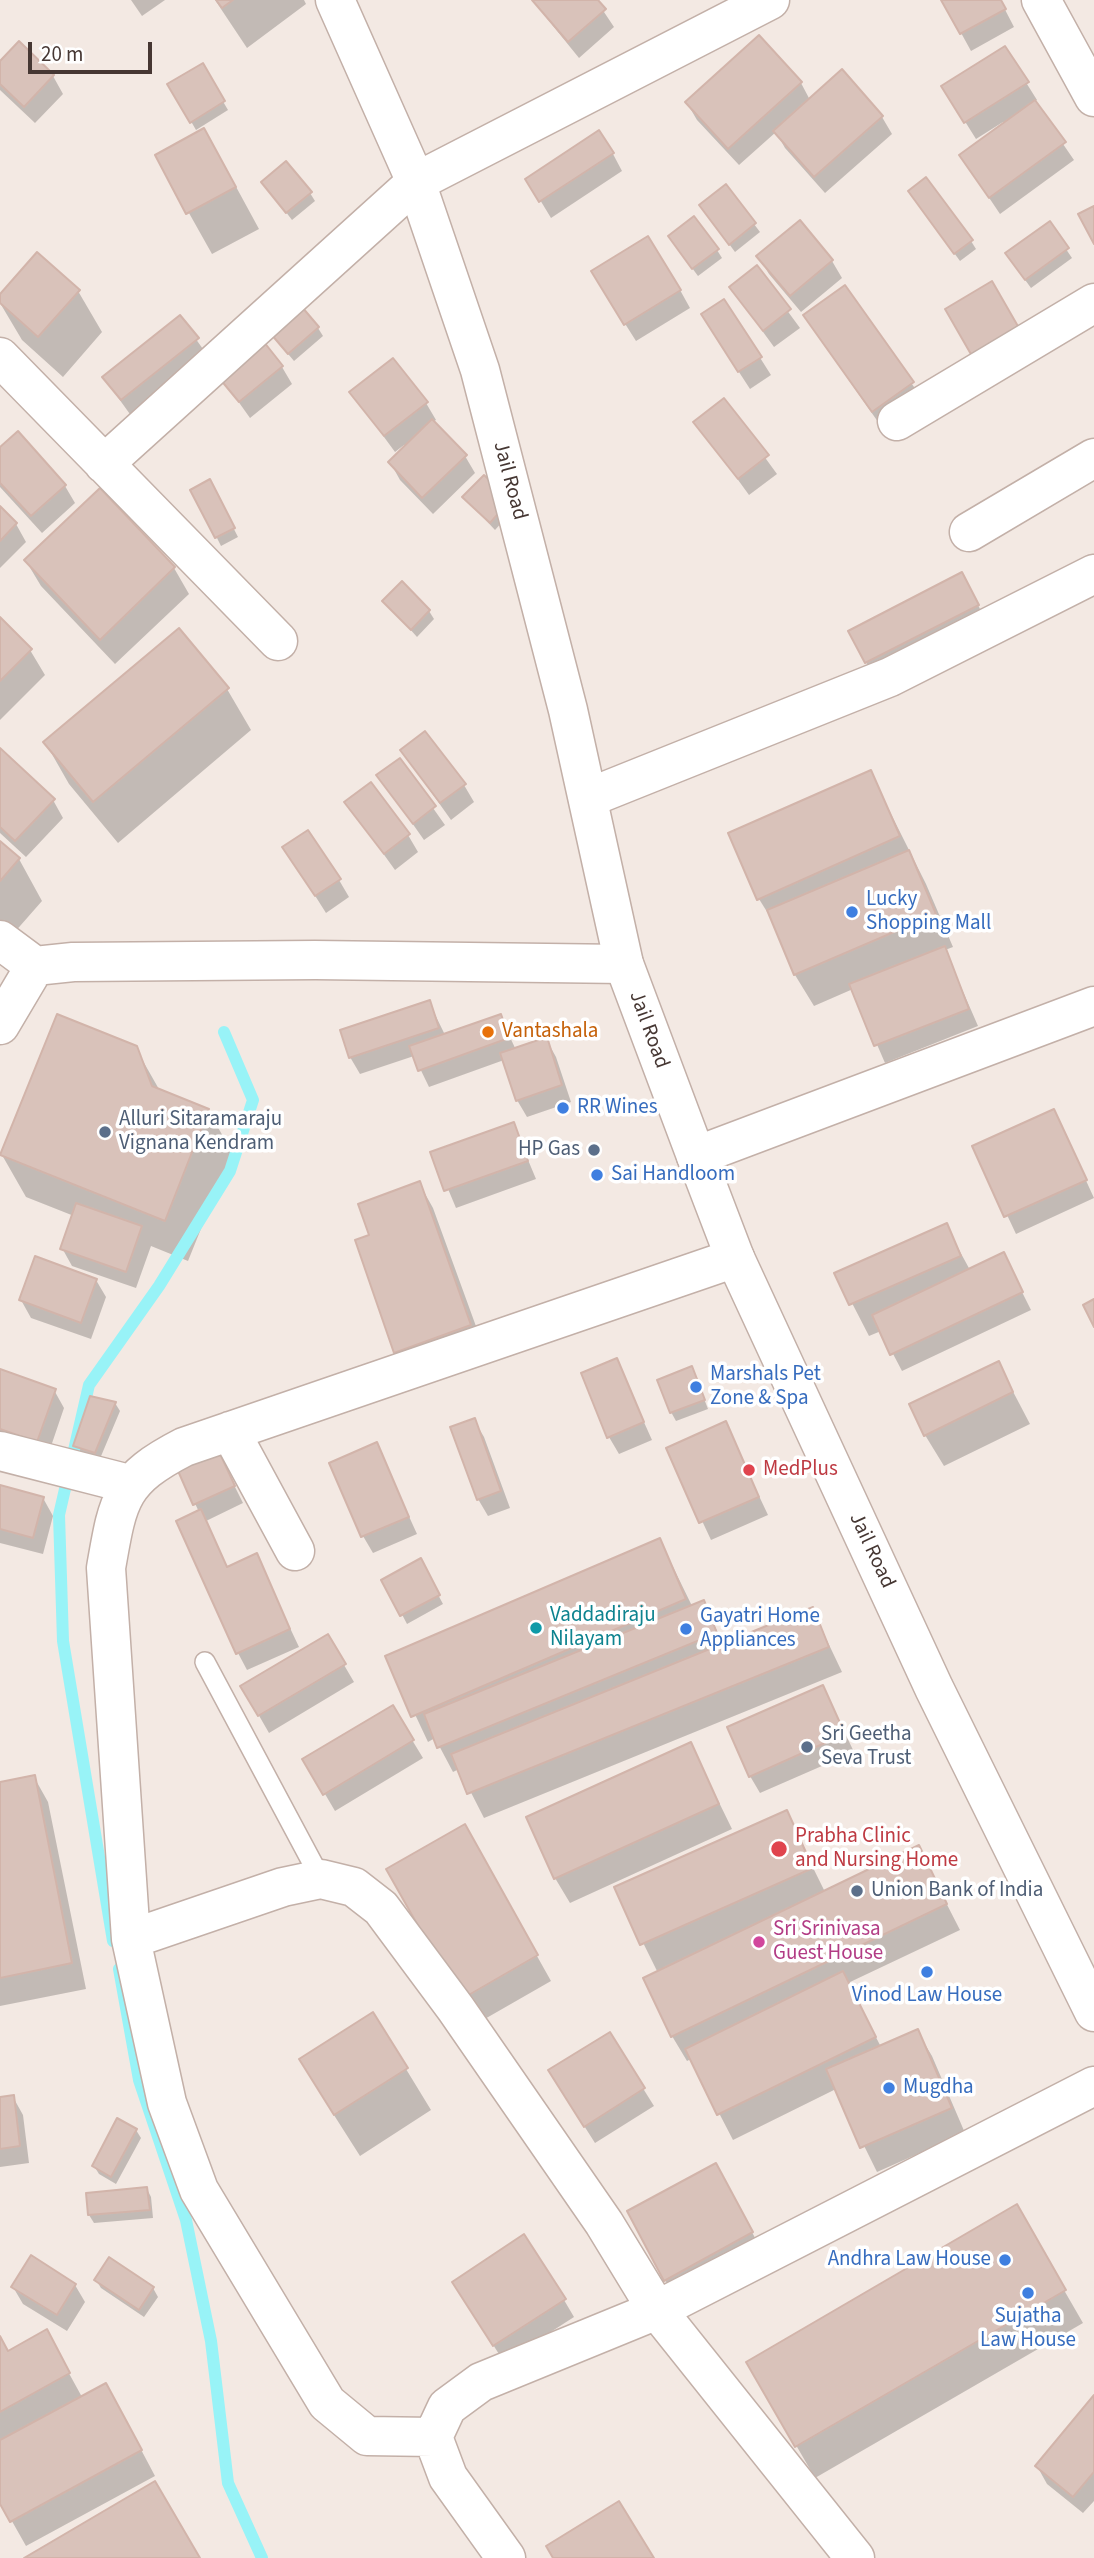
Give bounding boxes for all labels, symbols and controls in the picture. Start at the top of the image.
scale bar [32,28,156,72]
text: 20 m [41,39,83,69]
street label: Jail Road [486,439,532,523]
place label: Lucky Shopping Mall [866,887,991,937]
marker: Lucky Shopping Mall [844,904,860,920]
street label: Jail Road [622,988,674,1072]
place label: Vantashala [502,1019,598,1045]
marker: Vantashala [480,1024,496,1040]
place label: RR Wines [577,1095,657,1121]
marker: RR Wines [555,1100,571,1116]
place label: Alluri Sitaramaraju Vignana Kendram [119,1107,282,1157]
marker: Alluri Sitaramaraju Vignana Kendram [97,1124,113,1140]
place label: HP Gas [518,1137,580,1163]
marker: HP Gas [586,1142,602,1158]
place label: Sai Handloom [611,1162,735,1188]
marker: Sai Handloom [589,1167,605,1183]
place label: Marshals Pet Zone & Spa [710,1362,821,1412]
marker: Marshals Pet Zone & Spa [688,1379,704,1395]
place label: MedPlus [763,1457,838,1483]
marker: MedPlus [741,1462,757,1478]
street label: Jail Road [843,1509,899,1593]
place label: Vaddadiraju Nilayam [550,1603,656,1653]
place label: Gayatri Home Appliances [700,1604,820,1654]
marker: Vaddadiraju Nilayam [528,1620,544,1636]
marker: Gayatri Home Appliances [678,1621,694,1637]
place label: Sri Geetha Seva Trust [821,1722,912,1772]
marker: Sri Geetha Seva Trust [799,1739,815,1755]
place label: Prabha Clinic and Nursing Home [795,1824,958,1874]
marker: Prabha Clinic and Nursing Home [769,1839,789,1859]
place label: Union Bank of India [871,1878,1043,1904]
marker: Union Bank of India [849,1883,865,1899]
place label: Sri Srinivasa Guest House [773,1917,883,1967]
marker: Sri Srinivasa Guest House [751,1934,767,1950]
marker: Vinod Law House [919,1964,935,1980]
place label: Vinod Law House [852,1983,1002,2009]
place label: Mugdha [903,2075,974,2101]
marker: Mugdha [881,2080,897,2096]
place label: Andhra Law House [828,2247,991,2273]
marker: Andhra Law House [997,2252,1013,2268]
marker: Sujatha Law House [1020,2285,1036,2301]
place label: Sujatha Law House [980,2304,1076,2354]

